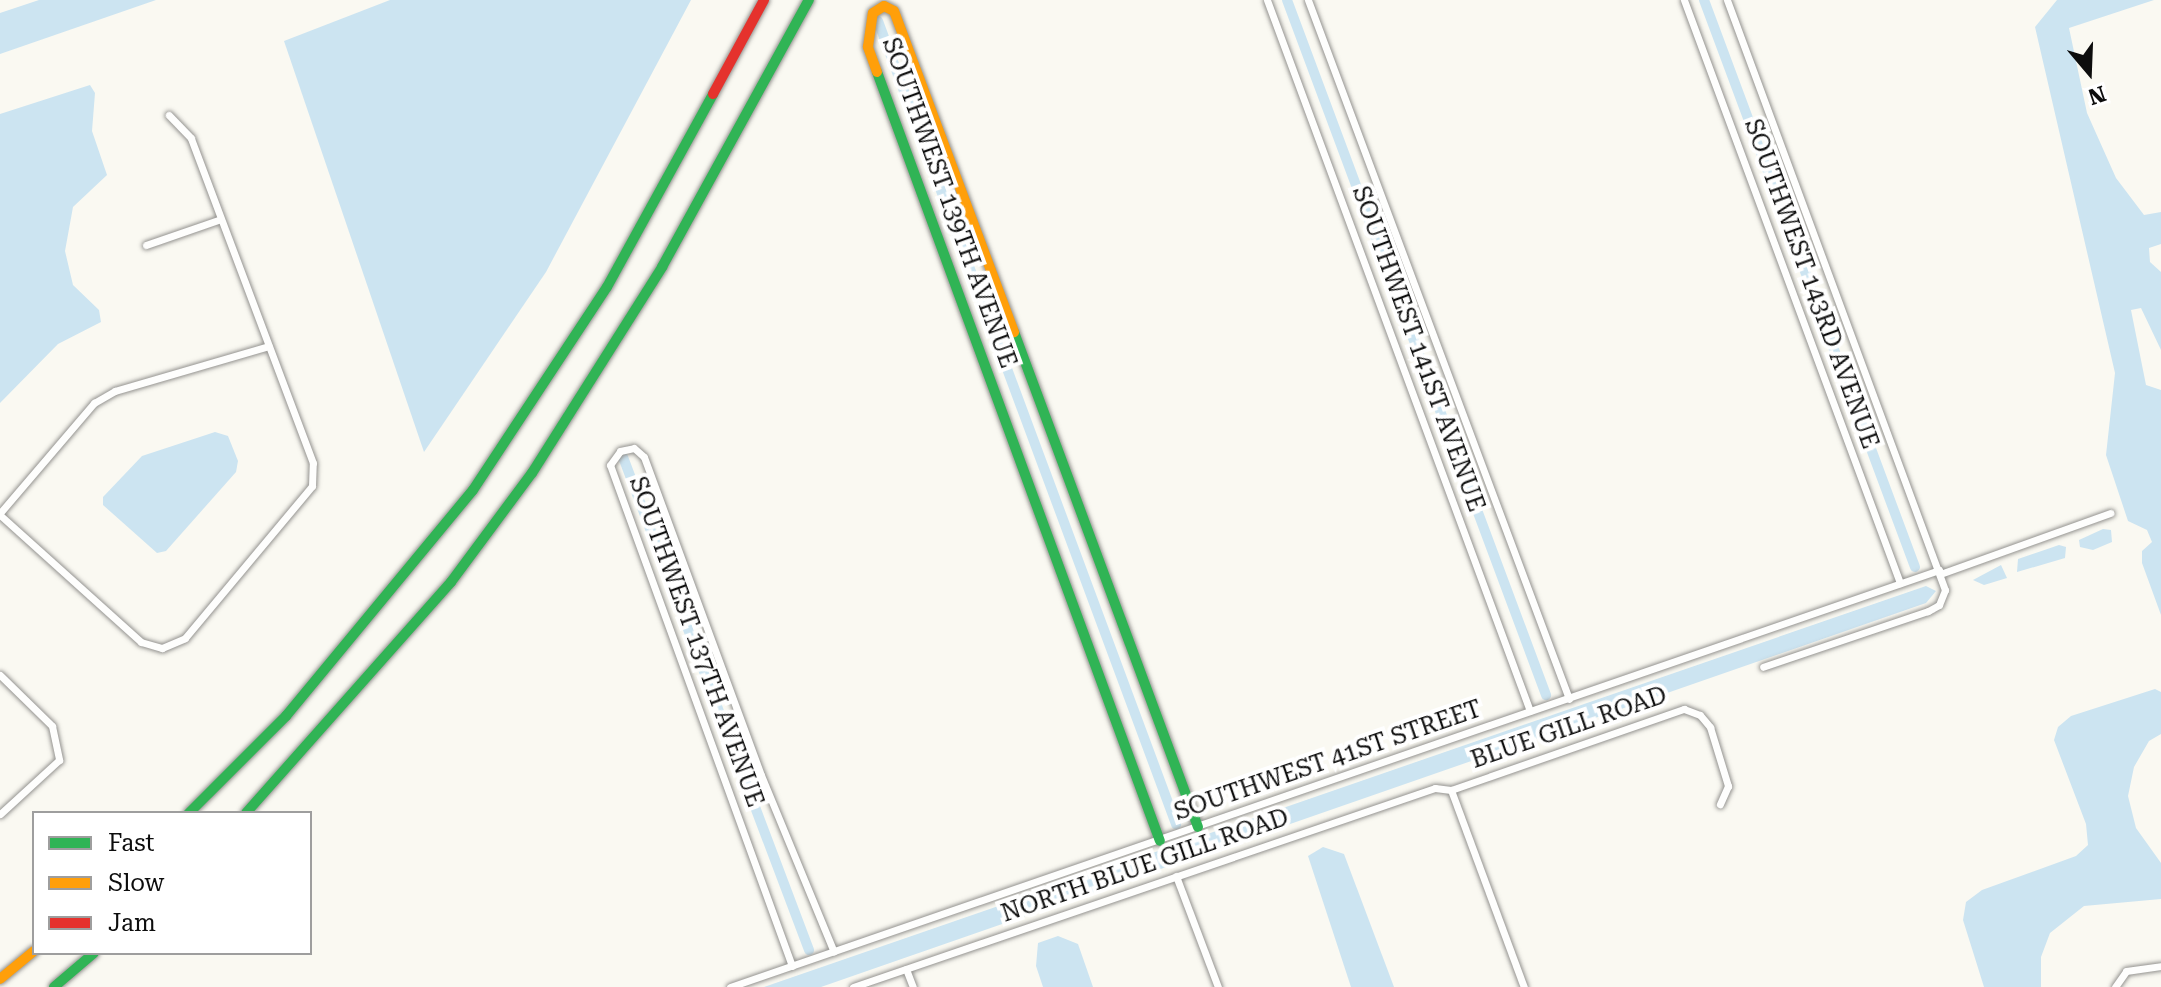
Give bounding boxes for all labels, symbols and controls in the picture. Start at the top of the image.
north arrow [2049,32,2129,112]
street label: SOUTHWEST 139TH AVENUE [876,34,1022,372]
text: N [2085,81,2109,110]
street label: SOUTHWEST 143RD AVENUE [1738,115,1884,453]
street label: SOUTHWEST 141ST AVENUE [1346,182,1490,516]
street label: SOUTHWEST 137TH AVENUE [623,473,769,811]
street label: BLUE GILL ROAD [1467,681,1671,775]
street label: SOUTHWEST 41ST STREET [1171,695,1485,827]
street label: NORTH BLUE GILL ROAD [998,803,1292,929]
legend [32,811,312,955]
text: Fast [108,829,155,857]
text: Slow [108,869,164,897]
text: Jam [108,909,156,937]

